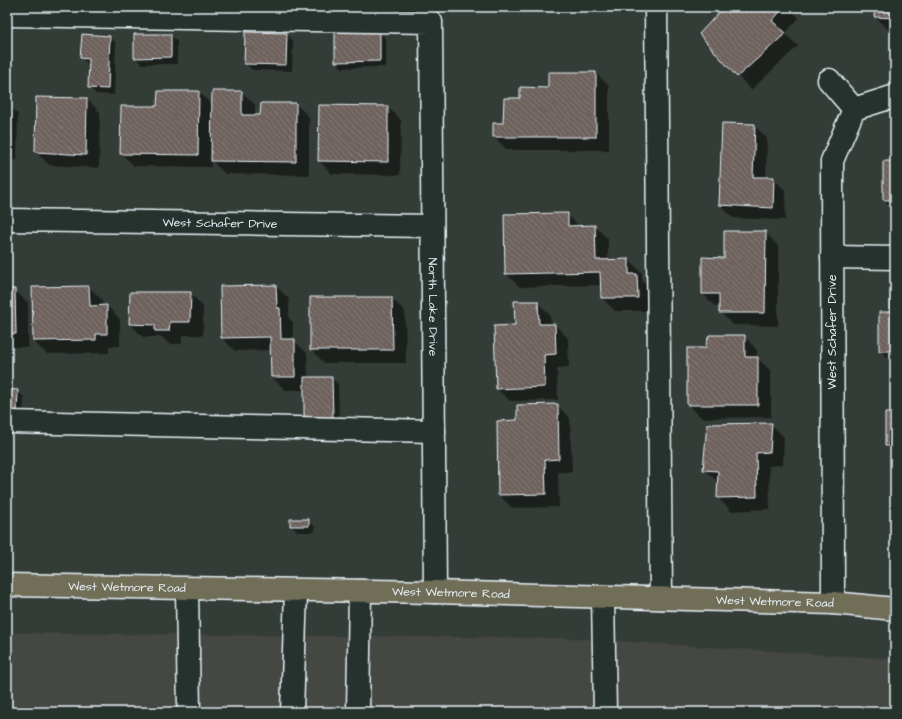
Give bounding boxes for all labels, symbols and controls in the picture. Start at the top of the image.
street label: West Schafer Drive [162,214,278,232]
street label: North Lake Drive [424,258,442,357]
street label: West Schafer Drive [824,274,841,389]
street label: West Wetmore Road [68,578,186,596]
street label: West Wetmore Road [392,583,510,603]
street label: West Wetmore Road [716,591,834,612]

